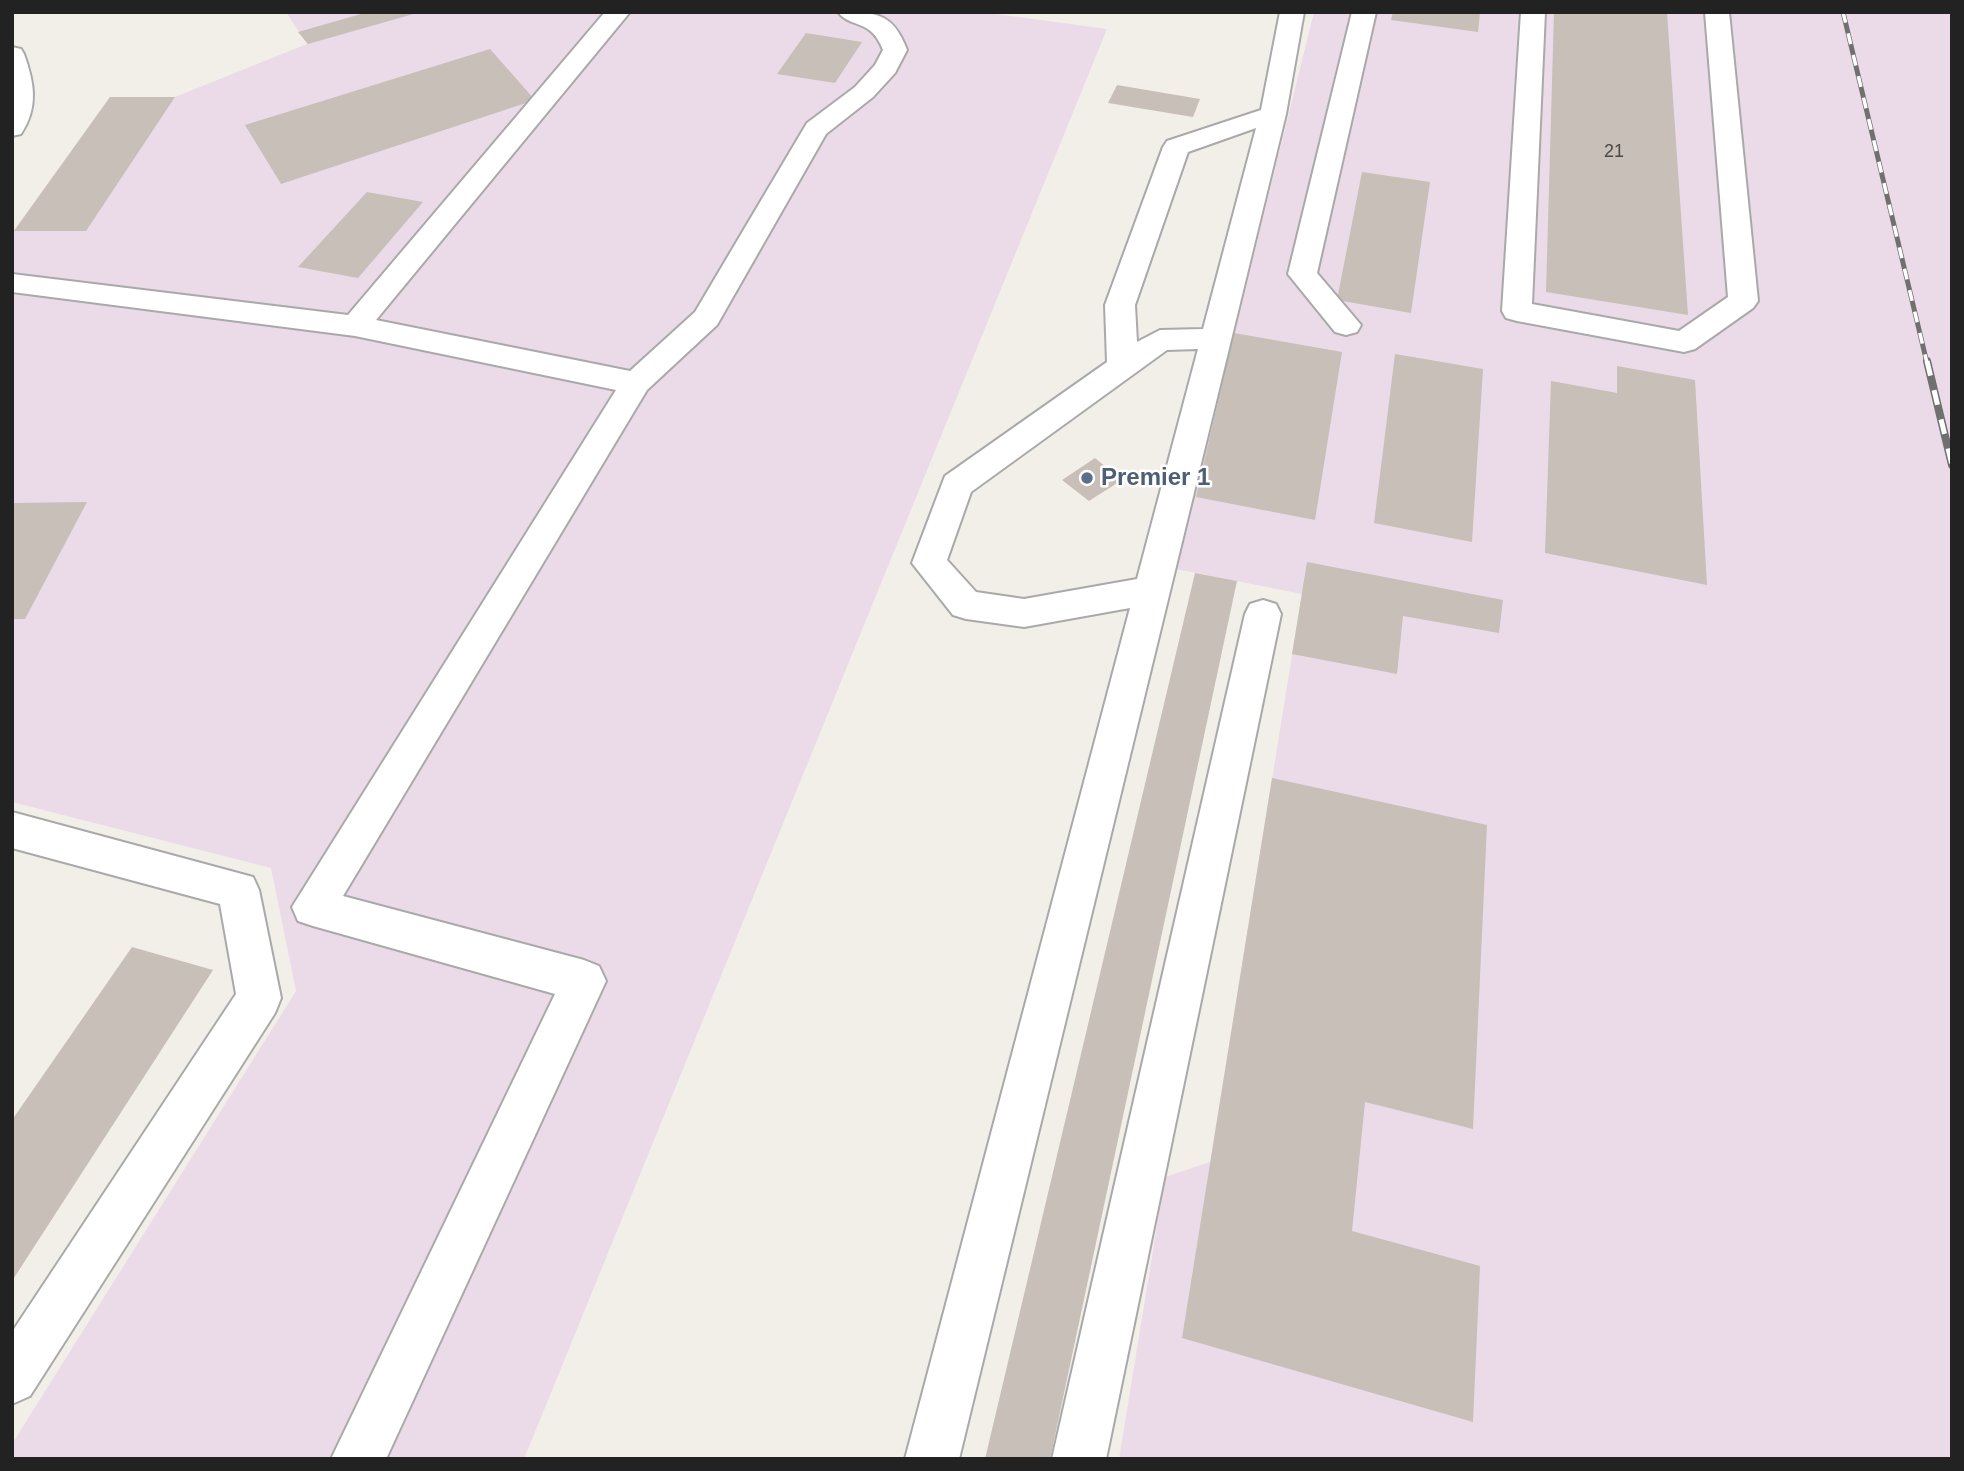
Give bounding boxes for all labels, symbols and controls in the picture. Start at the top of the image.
house number: 21 [1604,141,1624,163]
place label: Premier 1 [1101,464,1210,492]
marker: Premier 1 [1079,470,1095,486]

